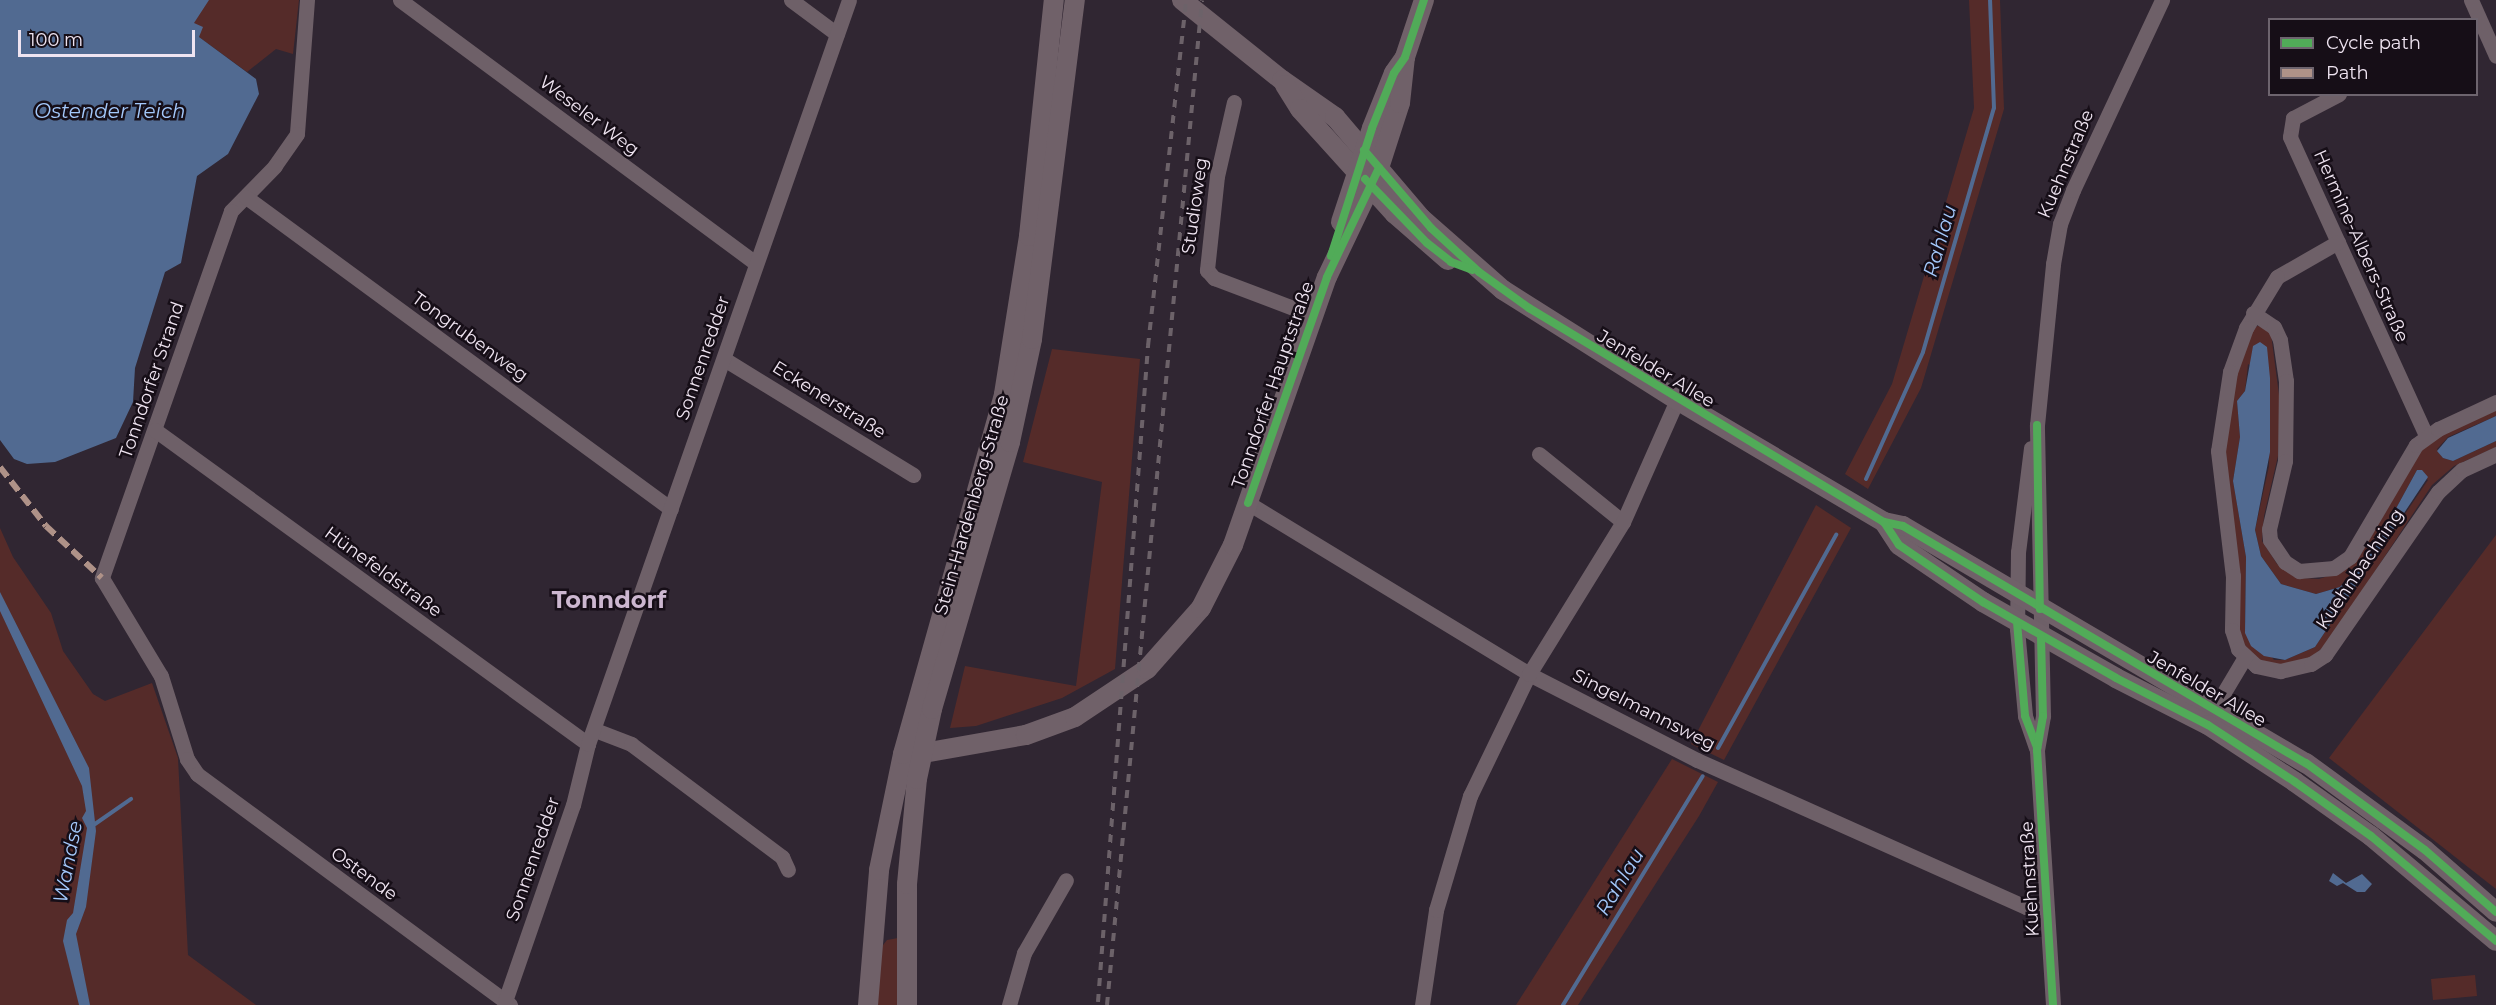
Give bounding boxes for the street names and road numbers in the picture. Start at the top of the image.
street label: Weseler Weg [535,71,643,161]
street label: Kuehnstraße [2033,106,2099,222]
street label: Hermine-Albers-Straße [2309,147,2413,345]
street label: Studioweg [1178,156,1212,256]
street label: Tonndorfer Hauptstraße [1227,279,1319,491]
street label: Tongrubenweg [408,288,532,386]
street label: Sonnenredder [672,293,734,423]
street label: Tonndorfer Strand [115,299,189,461]
street label: Jenfelder Allee [1593,325,1719,413]
street label: Eckenerstraße [768,357,890,443]
street label: Stein-Hardenberg-Straße [930,393,1014,617]
street label: Kuehnbachring [2312,504,2408,634]
street label: Hünefeldstraße [320,522,446,622]
street label: Jenfelder Allee [2144,646,2270,732]
street label: Singelmannsweg [1569,665,1719,755]
street label: Sonnenredder [502,794,564,924]
street label: Kuehnstraße [2016,821,2044,937]
street label: Ostende [327,843,401,905]

